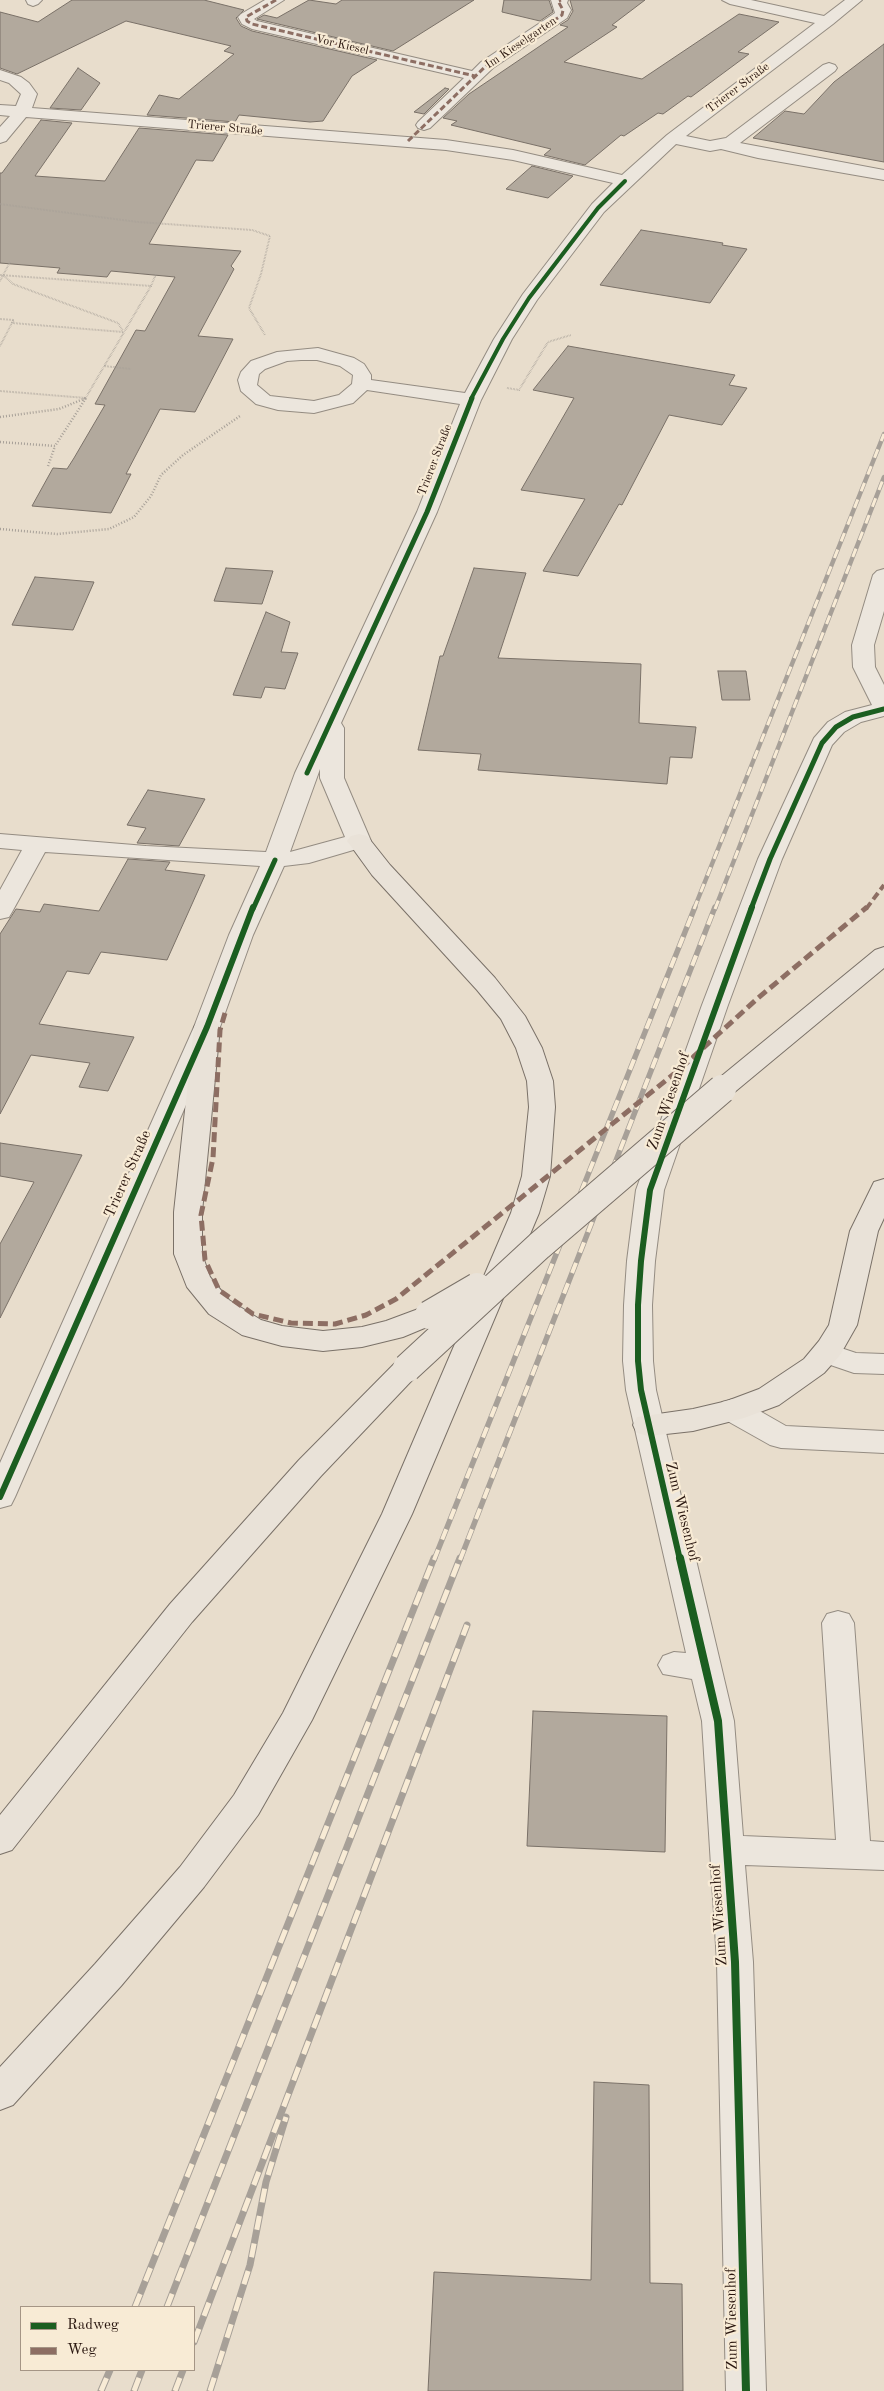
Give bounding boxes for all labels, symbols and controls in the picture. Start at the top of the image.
street label: Im Kieselgarten [483,14,559,72]
street label: Vor Kiesel [314,32,370,58]
street label: Trierer Straße [704,60,772,116]
street label: Trierer Straße [187,118,263,138]
street label: Trierer Straße [415,422,455,498]
street label: Zum Wiesenhof [644,1050,694,1152]
street label: Trierer Straße [101,1127,155,1221]
street label: Zum Wiesenhof [661,1460,703,1564]
street label: Zum Wiesenhof [706,1863,732,1967]
street label: Zum Wiesenhof [722,2268,742,2370]
legend [20,2306,195,2371]
text: Radweg [67,2318,119,2333]
text: Weg [67,2343,97,2358]

